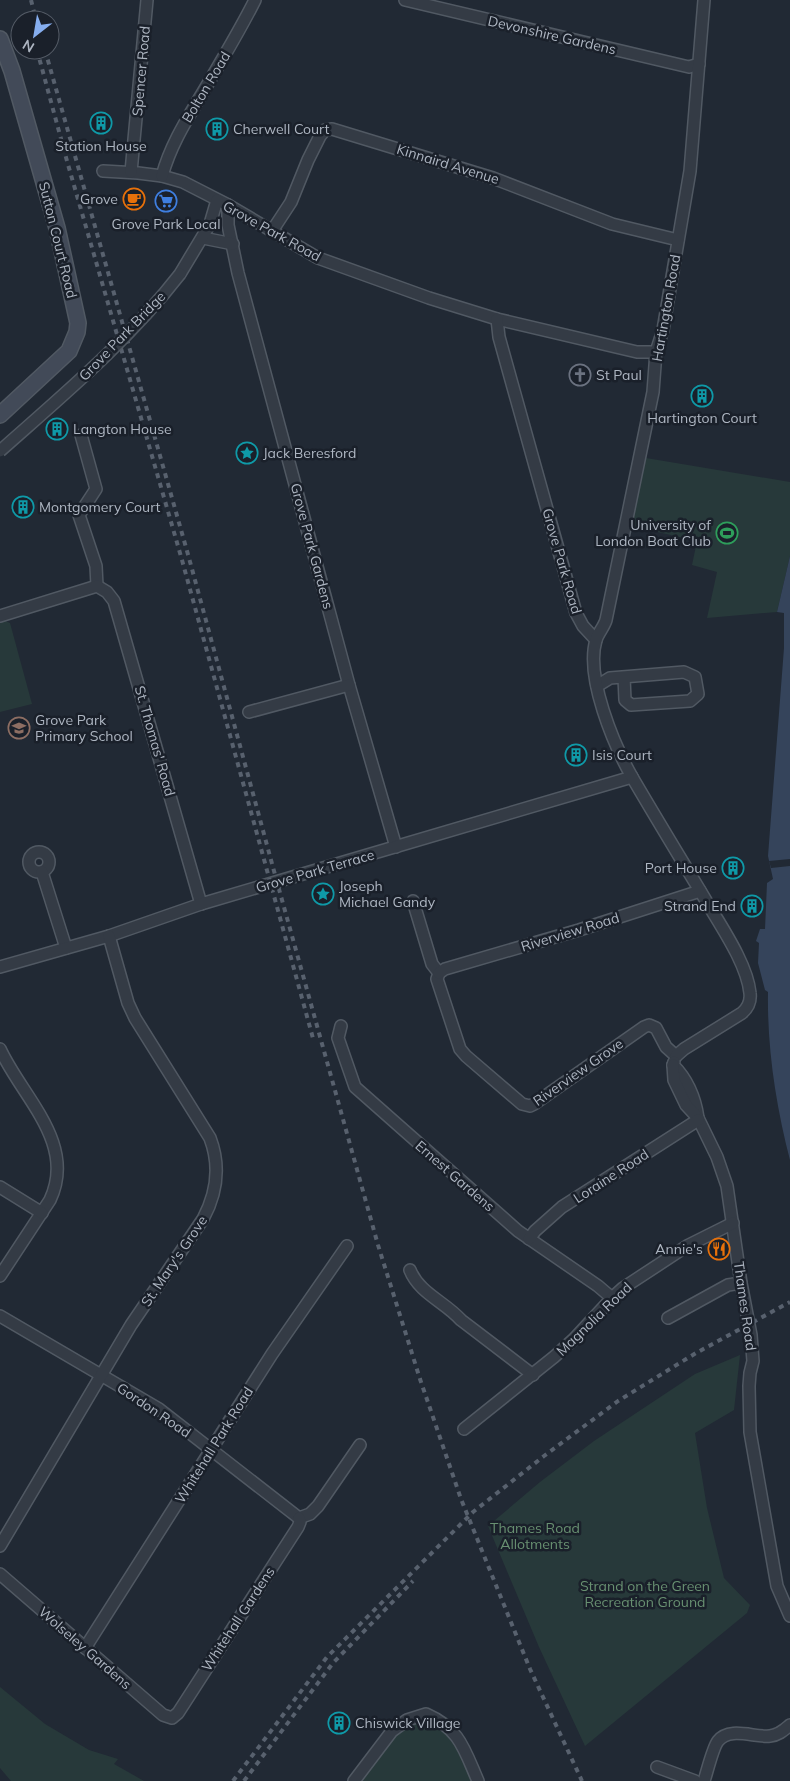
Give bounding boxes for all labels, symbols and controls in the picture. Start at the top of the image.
north arrow [10,10,60,60]
street label: Devonshire Gardens [486,11,618,59]
street label: Spencer Road [128,25,154,117]
text: N [19,36,37,57]
street label: Bolton Road [178,48,234,126]
building icon: Station House [89,111,113,135]
building icon: Cherwell Court [205,117,229,141]
place label: Cherwell Court [233,120,330,138]
place label: Station House [55,137,147,155]
street label: Kinnaird Avenue [395,140,501,188]
street label: Sutton Court Road [35,180,81,300]
cafe icon: Grove [122,187,146,211]
supermarket icon: Grove Park Local [154,189,178,213]
place label: Grove [80,190,118,208]
street label: Grove Park Road [220,197,324,265]
place label: Grove Park Local [111,215,221,233]
street label: Hartington Road [648,253,684,363]
street label: Grove Park Bridge [75,288,169,384]
church icon: St Paul [568,363,592,387]
place label: St Paul [596,366,642,384]
building icon: Hartington Court [690,384,714,408]
place label: Hartington Court [647,409,757,427]
building icon: Langton House [45,417,69,441]
place label: Langton House [73,420,172,438]
place icon: Jack Beresford [235,441,259,465]
place label: Jack Beresford [263,444,356,462]
street label: Grove Park Gardens [287,481,337,611]
building icon: Montgomery Court [11,495,35,519]
place label: Montgomery Court [39,498,161,516]
street label: Grove Park Road [538,506,586,616]
place label: University of London Boat Club [595,516,711,550]
sports icon: University of London Boat Club [715,521,739,545]
street label: St. Thomas' Road [131,684,179,798]
place label: Grove Park Primary School [35,711,133,745]
school or university icon: Grove Park Primary School [7,716,31,740]
building icon: Isis Court [564,743,588,767]
place label: Isis Court [592,746,652,764]
street label: Grove Park Terrace [254,845,376,897]
building icon: Port House [721,856,745,880]
place label: Port House [645,859,717,877]
place label: Joseph Michael Gandy [339,877,436,911]
place icon: Joseph Michael Gandy [311,882,335,906]
building icon: Strand End [740,894,764,918]
place label: Strand End [664,897,736,915]
street label: Riverview Road [519,908,621,956]
street label: Riverview Grove [530,1034,626,1110]
street label: Ernest Gardens [412,1137,498,1215]
street label: Loraine Road [570,1145,652,1207]
street label: St. Mary's Grove [137,1212,211,1310]
restaurant icon: Annie's [707,1237,731,1261]
place label: Annie's [655,1240,703,1258]
street label: Thames Road [730,1260,760,1352]
street label: Magnolia Road [552,1278,636,1360]
street label: Gordon Road [113,1379,195,1441]
street label: Whitehall Park Road [171,1383,257,1507]
park label: Thames Road Allotments [490,1519,580,1553]
street label: Whitehall Gardens [197,1563,279,1675]
park label: Strand on the Green Recreation Ground [580,1577,710,1611]
street label: Wolseley Gardens [35,1603,135,1693]
building icon: Chiswick Village [327,1711,351,1735]
place label: Chiswick Village [355,1714,460,1732]

